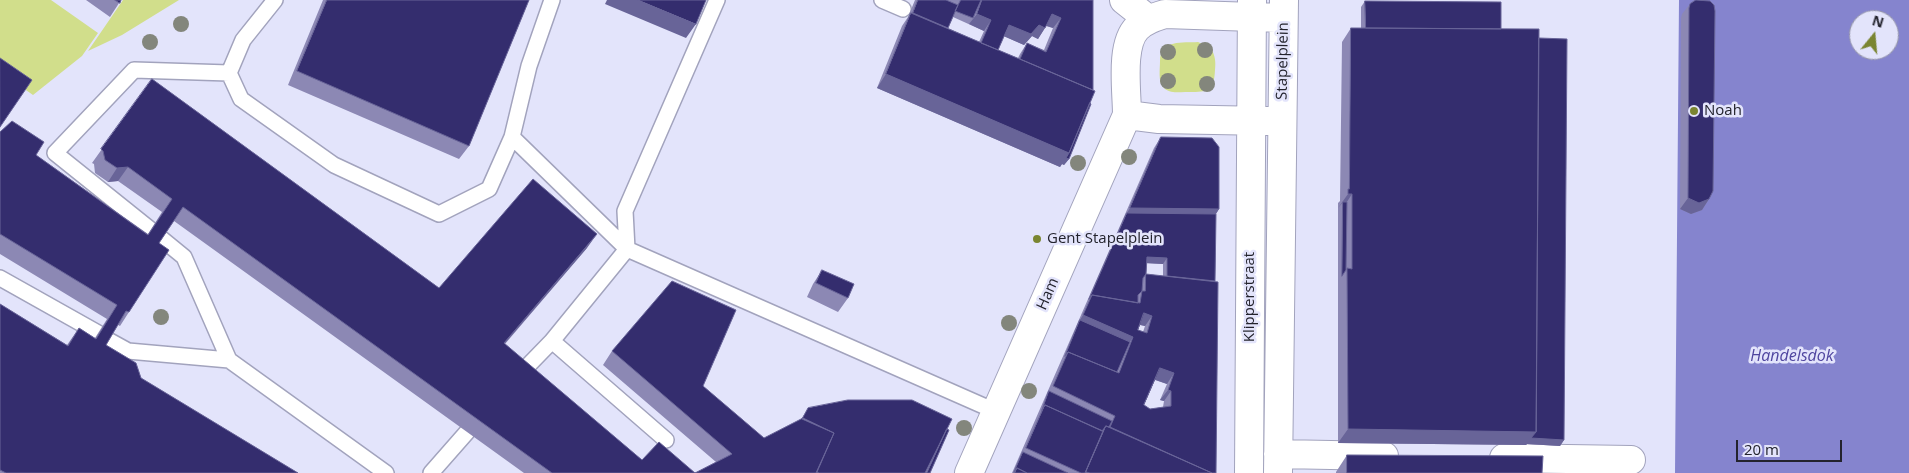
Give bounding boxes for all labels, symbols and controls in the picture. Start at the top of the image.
north arrow [1849,10,1899,60]
text: N [1870,10,1886,32]
street label: Stapelplein [1273,22,1293,100]
place label: Noah [1704,102,1742,120]
marker: Noah [1688,105,1700,117]
place label: Gent Stapelplein [1047,230,1162,248]
marker: Gent Stapelplein [1031,233,1043,245]
street label: Klipperstraat [1241,252,1259,342]
street label: Ham [1033,275,1063,313]
water label: Handelsdok [1750,346,1834,366]
scale bar [1739,430,1845,462]
text: 20 m [1744,439,1779,459]

